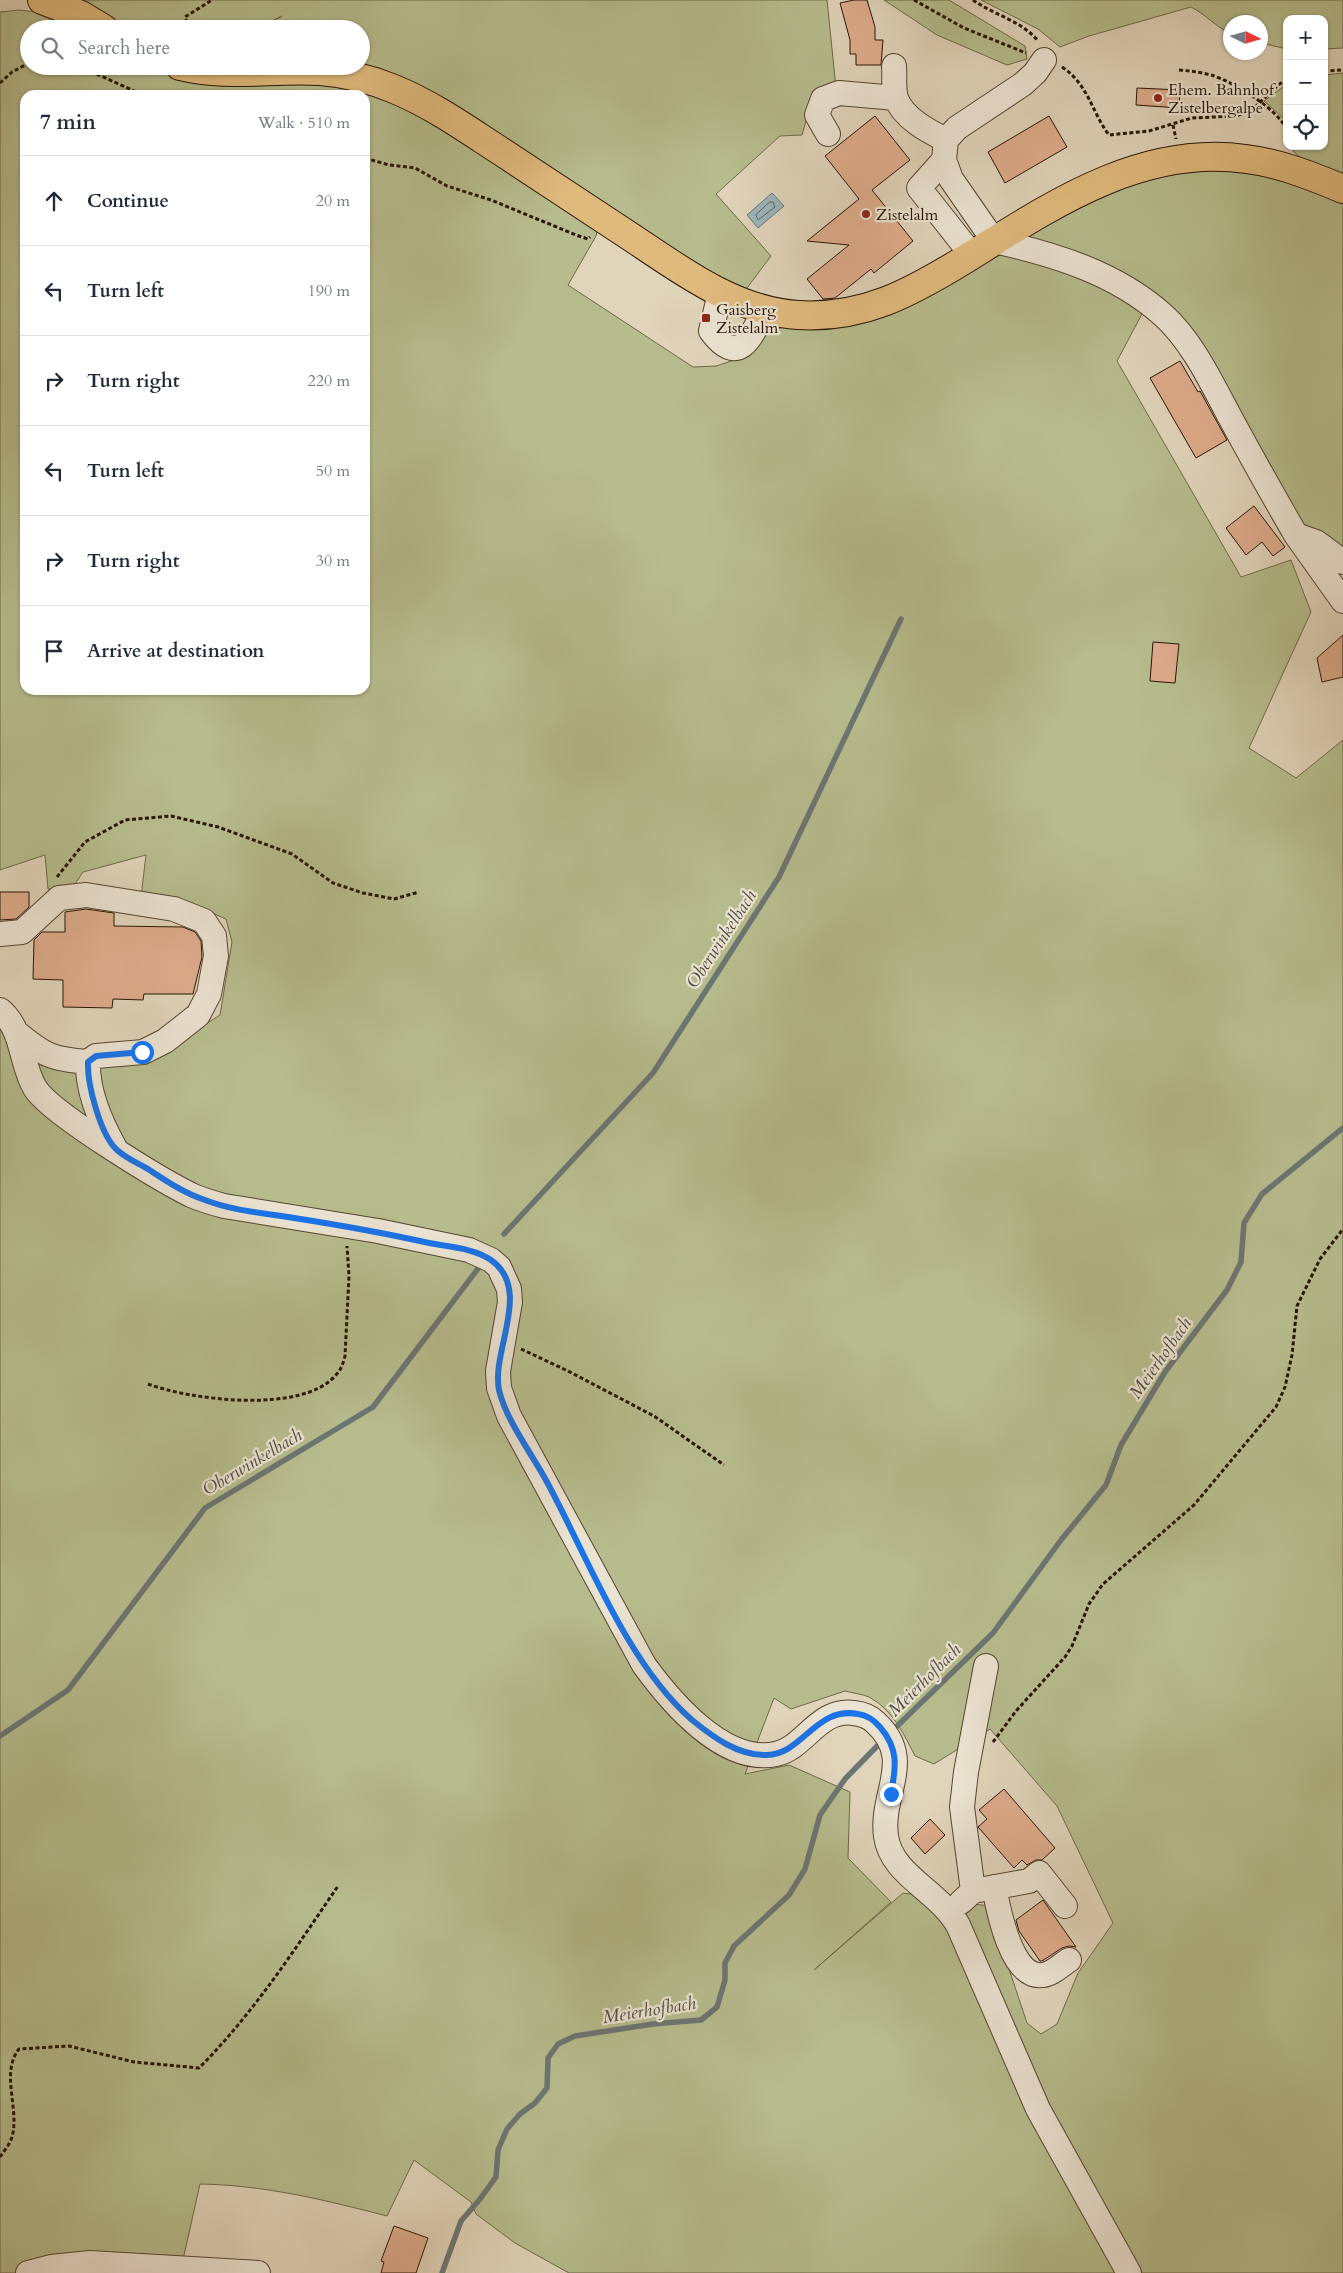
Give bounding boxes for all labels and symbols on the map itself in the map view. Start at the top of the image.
north arrow [1223,15,1268,60]
place label: Ehem. Bahnhof Zistelbergalpe [1168,79,1277,119]
marker: Ehem. Bahnhof Zistelbergalpe [1152,92,1164,104]
place label: Zistelalm [876,204,939,226]
marker: Zistelalm [860,208,872,220]
place label: Gaisberg Zistelalm [716,299,779,339]
marker: Gaisberg Zistelalm [700,312,712,324]
water label: Oberwinkelbach [680,885,763,993]
route start [131,1041,154,1064]
water label: Meierhofbach [1123,1312,1198,1404]
water label: Oberwinkelbach [198,1423,307,1502]
water label: Meierhofbach [882,1638,967,1722]
route end [880,1783,903,1806]
water label: Meierhofbach [601,1991,698,2030]

